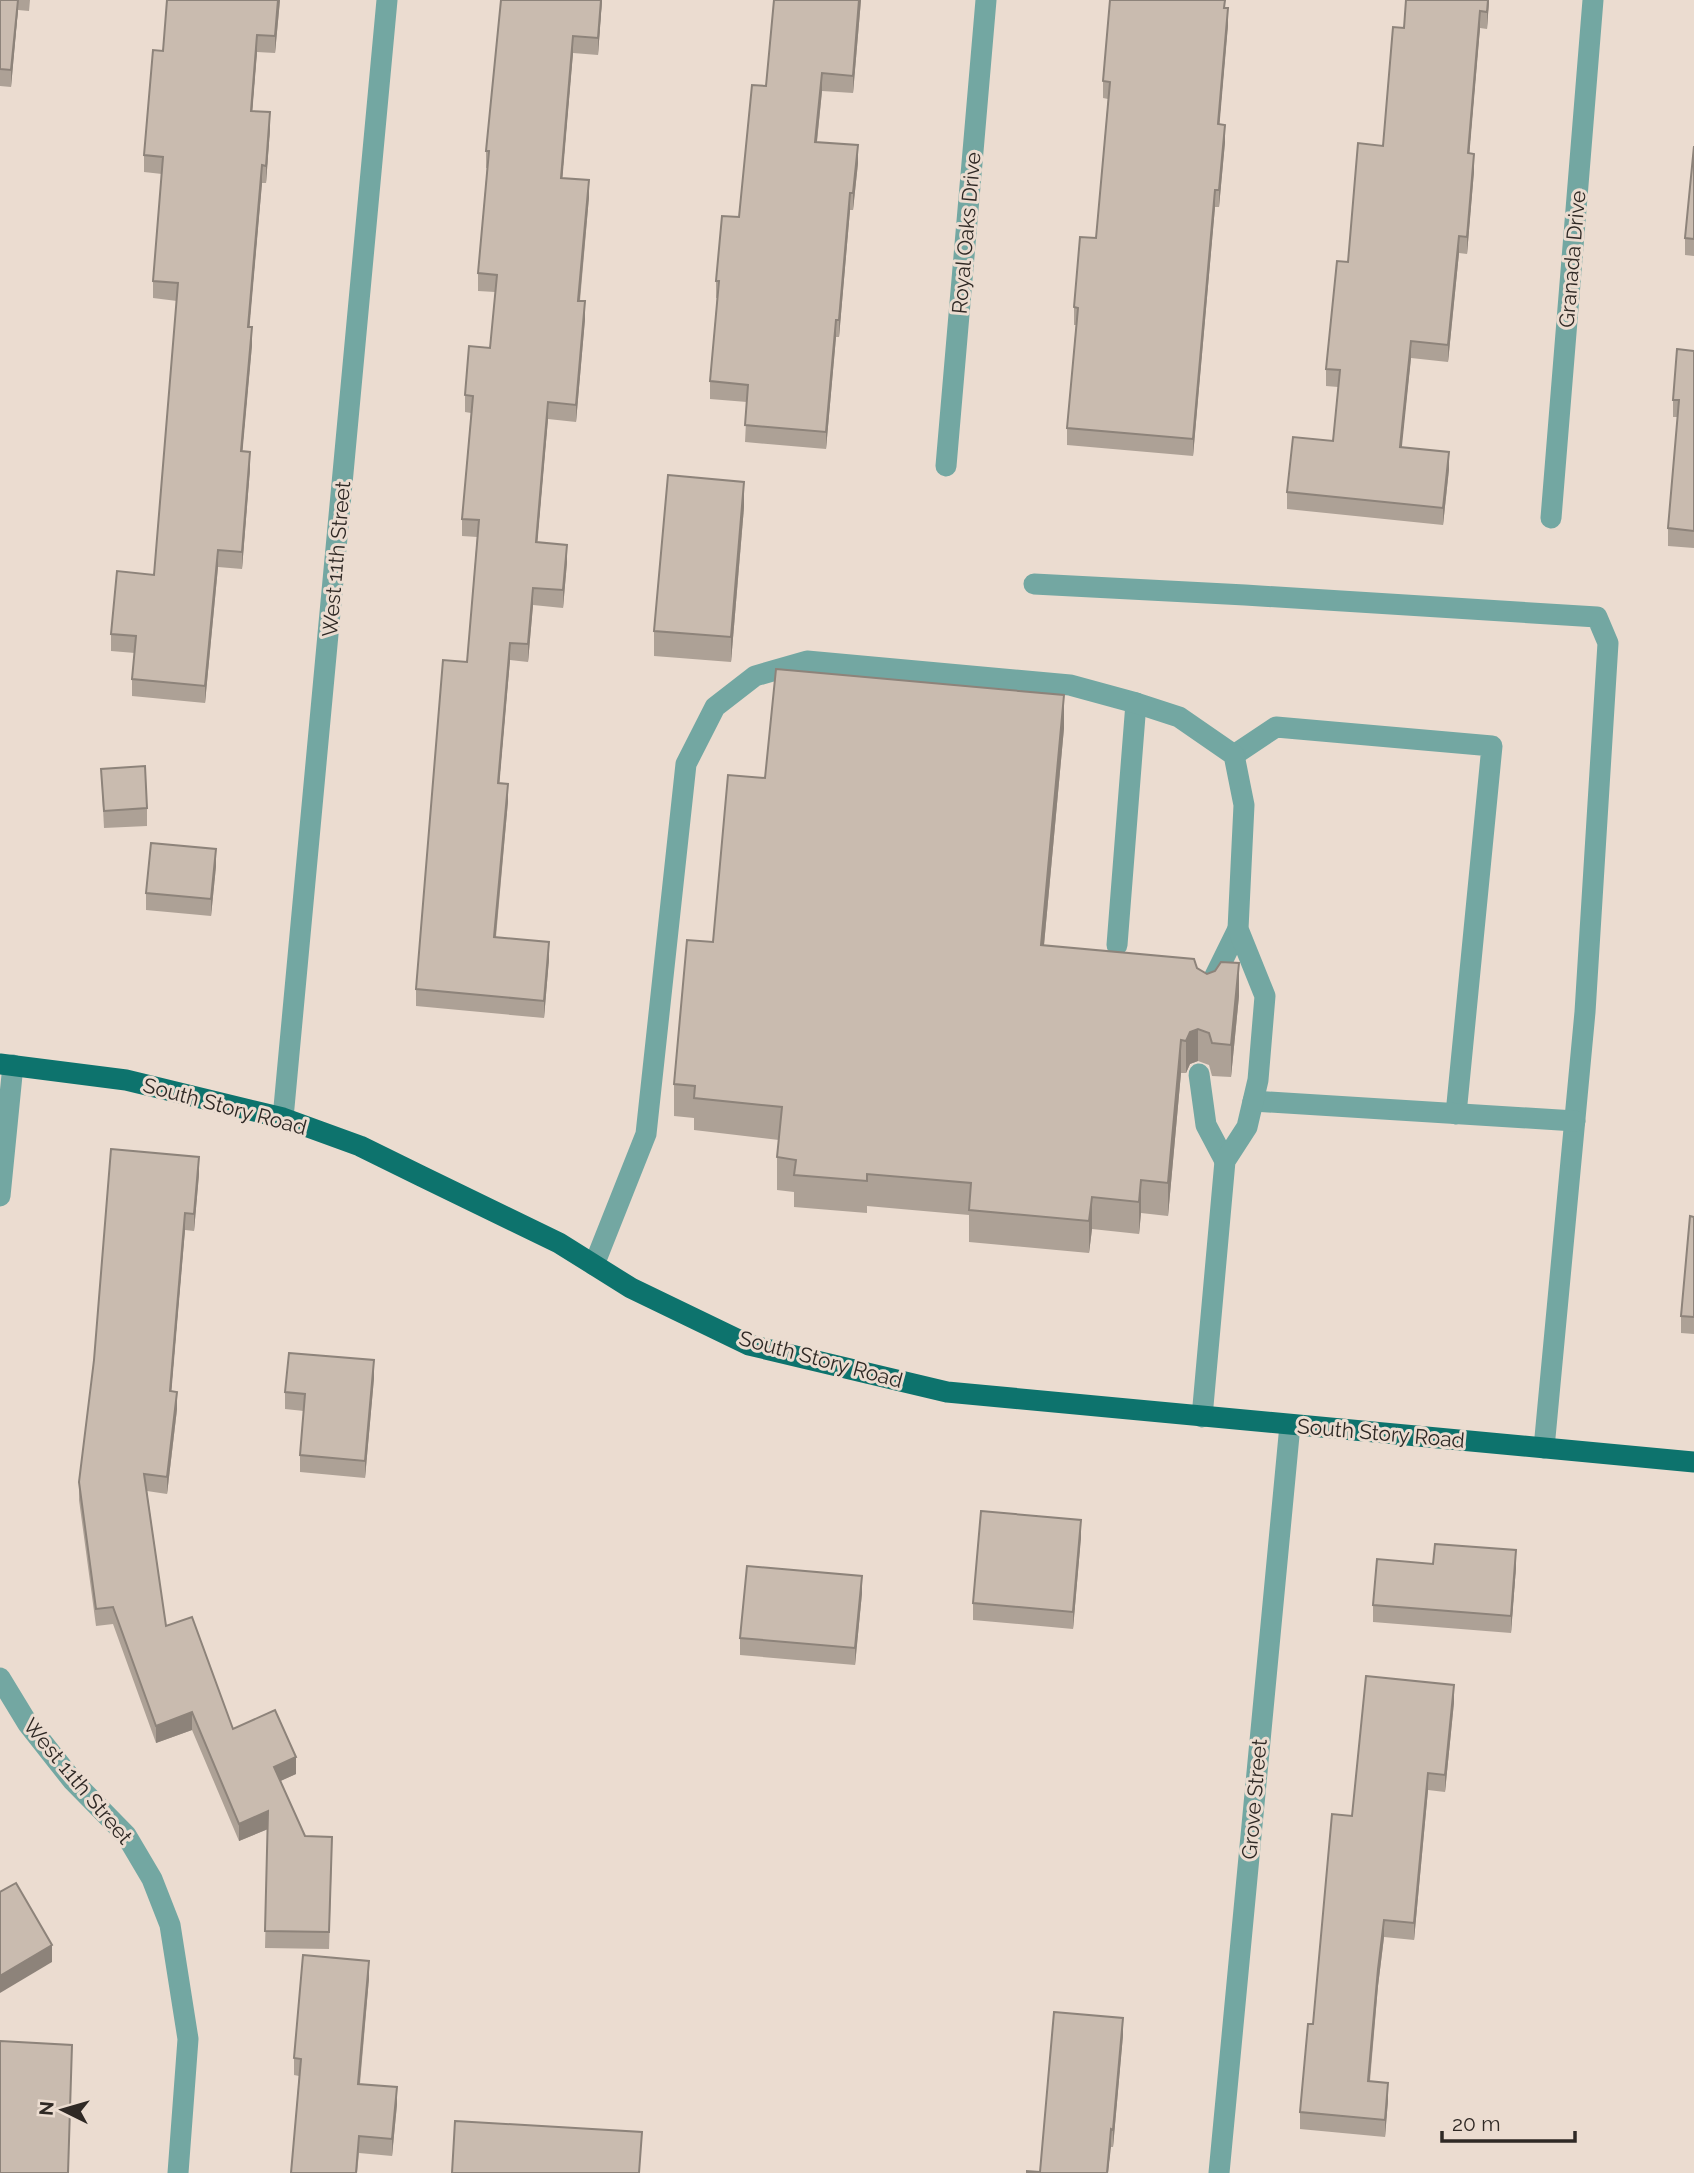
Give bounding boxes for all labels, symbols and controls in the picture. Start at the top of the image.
street label: Royal Oaks Drive [946,151,986,315]
street label: Granada Drive [1554,189,1590,329]
street label: West 11th Street [317,480,355,638]
street label: South Story Road [141,1072,309,1140]
street label: South Story Road [737,1325,905,1393]
street label: South Story Road [1296,1413,1466,1453]
street label: West 11th Street [18,1713,138,1849]
street label: Grove Street [1236,1738,1272,1860]
north arrow [28,2075,98,2145]
text: N [34,2100,58,2117]
scale bar [1442,2100,1575,2144]
text: 20 m [1452,2111,1500,2136]

